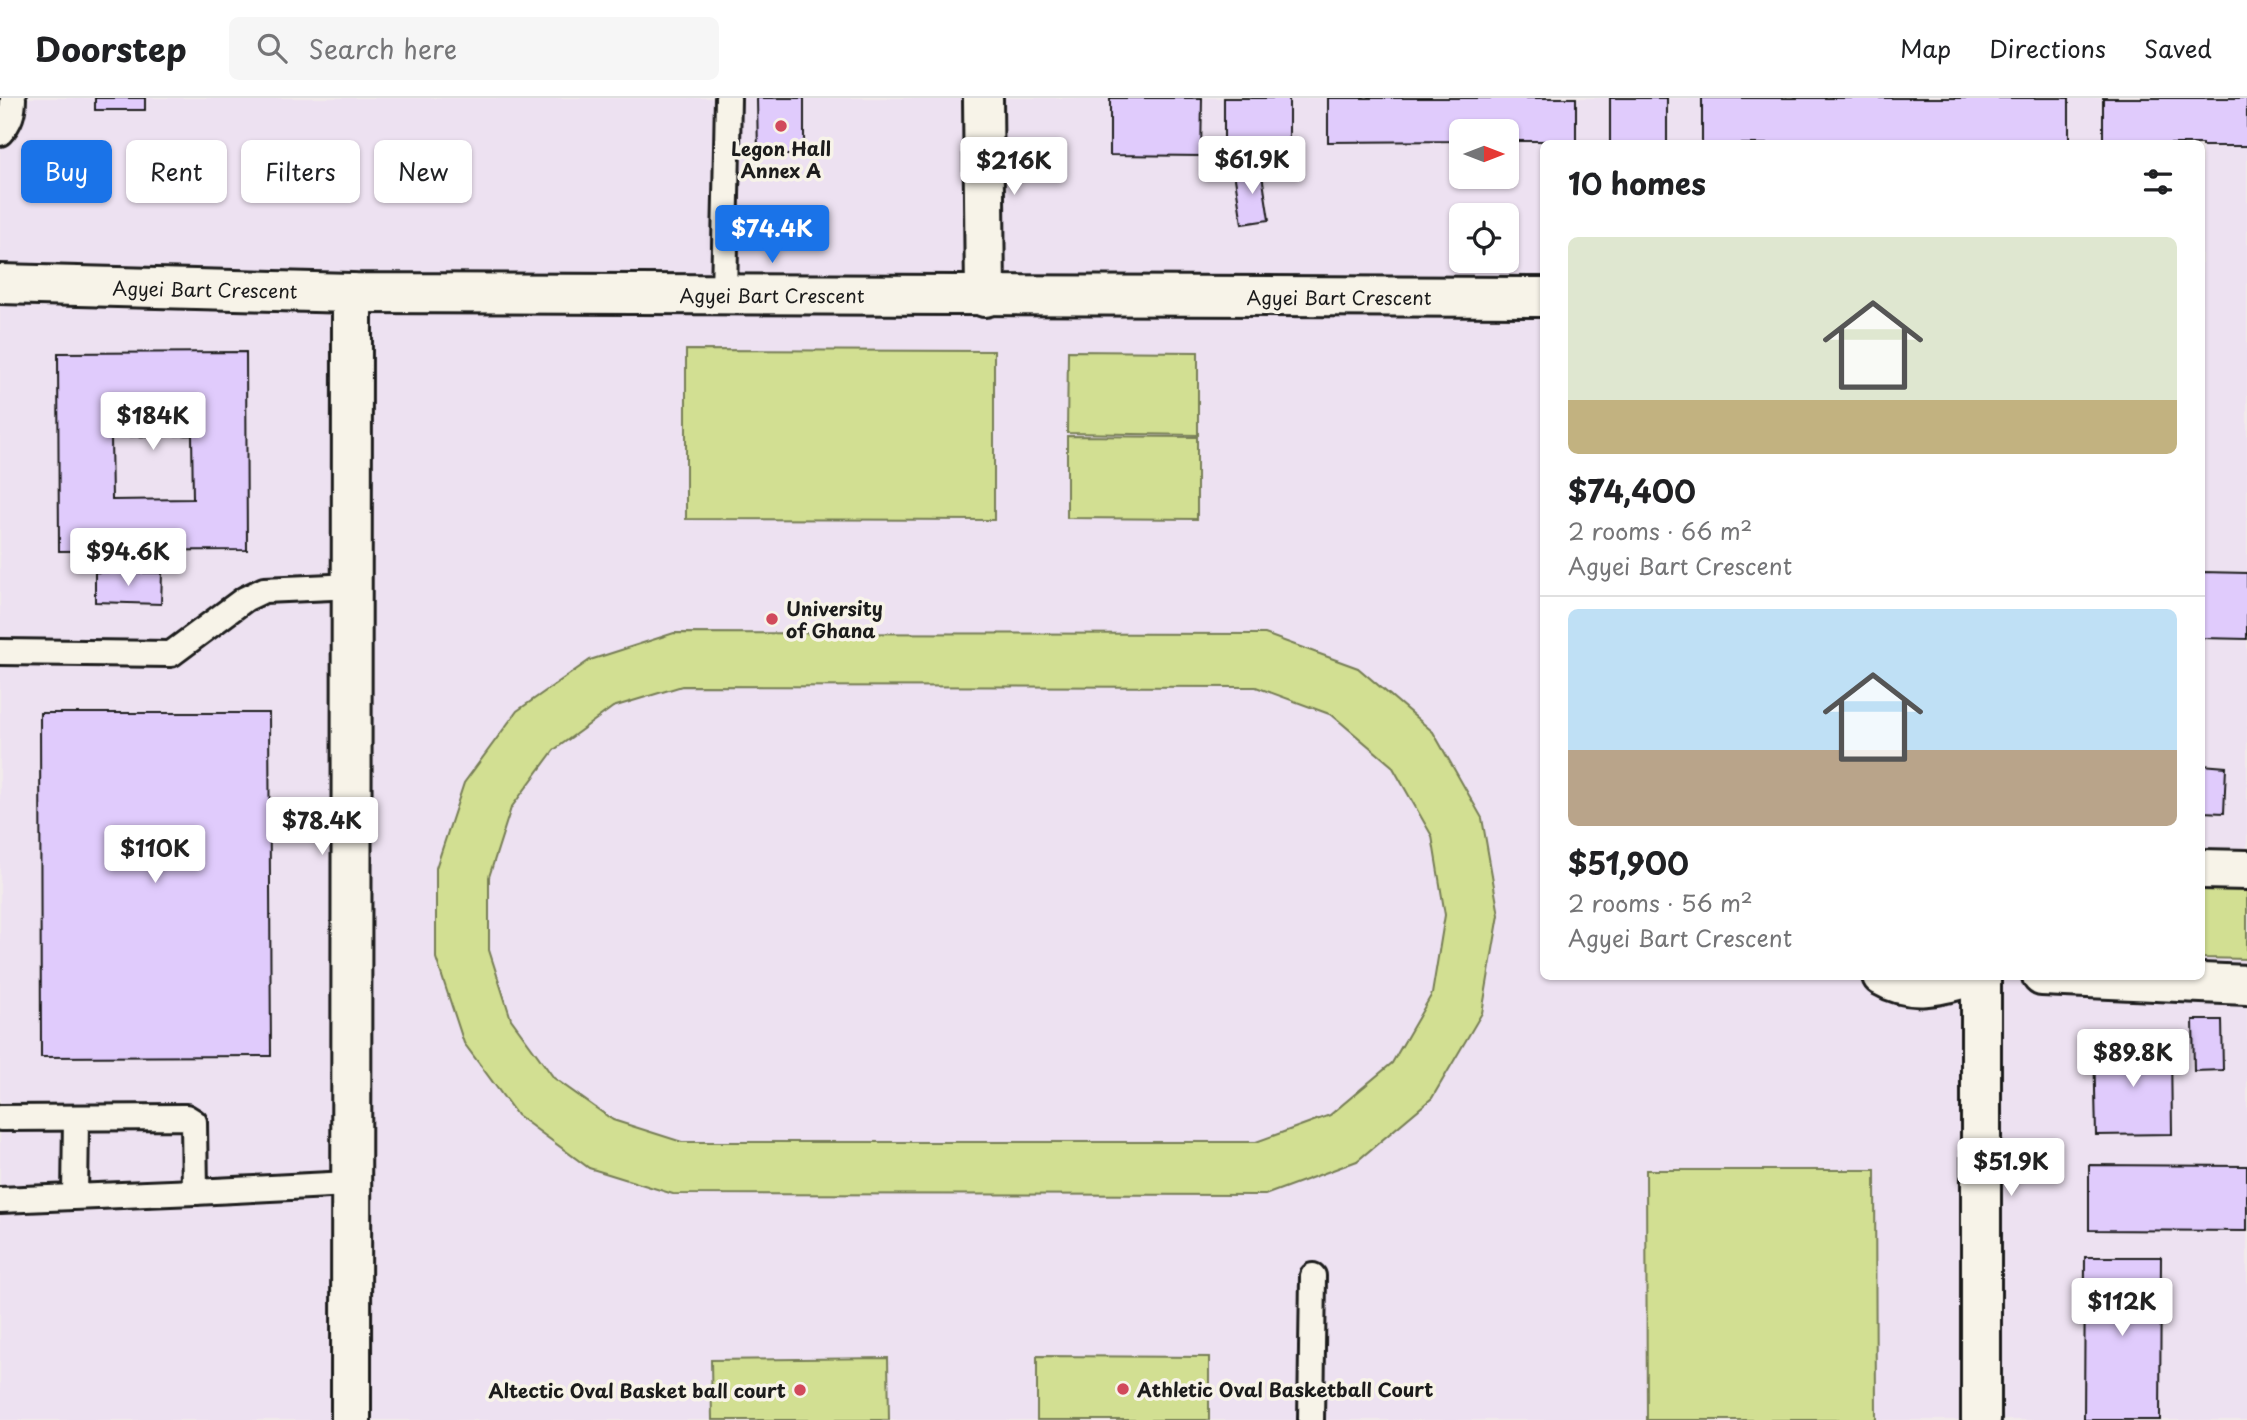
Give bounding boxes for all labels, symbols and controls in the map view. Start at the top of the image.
search box [229,17,719,80]
text: Doorstep [35,23,187,73]
icon: search [253,29,291,67]
text: Search here [309,29,457,68]
text: Map [1900,30,1951,66]
text: Directions [1989,30,2106,66]
text: Saved [2144,30,2212,66]
marker: Legon Hall Annex A [773,118,789,134]
north arrow [1449,119,1519,189]
map controls [1449,119,1519,273]
place label: Legon Hall Annex A [731,134,831,184]
pin: $61.9K [1195,136,1309,196]
pin: $216K [965,138,1063,197]
chip: Buy [21,140,112,203]
chip: Rent [126,140,227,203]
chip: Filters [241,140,360,203]
chip: New [374,140,472,203]
text: $61.9K [1214,141,1290,176]
text: $216K [976,142,1052,177]
text: 10 homes [1568,160,1706,205]
icon: filters [2139,163,2177,201]
button: locate [1449,203,1519,273]
pin: $74.4K [715,206,829,265]
text: $74.4K [731,210,813,245]
street label: Agyei Bart Crescent [112,273,298,305]
street label: Agyei Bart Crescent [679,281,865,309]
icon: home [1810,282,1936,408]
street label: Agyei Bart Crescent [1246,283,1432,311]
pin: $184K [104,392,202,452]
text: $184K [117,397,189,432]
text: $74,400 [1568,468,1696,513]
text: 2 rooms · 66 m² [1568,513,1752,548]
pin: $94.6K [71,528,185,588]
text: $94.6K [86,533,170,568]
text: Agyei Bart Crescent [1568,548,1792,583]
place label: University of Ghana [786,594,883,644]
marker: University of Ghana [764,611,780,627]
icon: home [1810,654,1936,780]
pin: $78.4K [265,798,379,857]
text: $78.4K [282,802,362,837]
pin: $110K [106,826,204,885]
text: $110K [120,830,190,865]
text: $51,900 [1568,840,1689,885]
text: 2 rooms · 56 m² [1568,885,1753,920]
text: Agyei Bart Crescent [1568,920,1792,955]
pin: $89.8K [2076,1030,2190,1089]
text: $89.8K [2093,1034,2173,1069]
pin: $51.9K [1954,1138,2068,1198]
text: $51.9K [1973,1143,2049,1178]
pin: $112K [2073,1278,2171,1338]
text: $112K [2088,1283,2156,1318]
place label: Athletic Oval Basketball Court [1136,1375,1433,1403]
place label: Altectic Oval Basket ball court [489,1376,786,1404]
marker: Athletic Oval Basketball Court [1115,1381,1131,1397]
marker: Altectic Oval Basket ball court [792,1382,808,1398]

